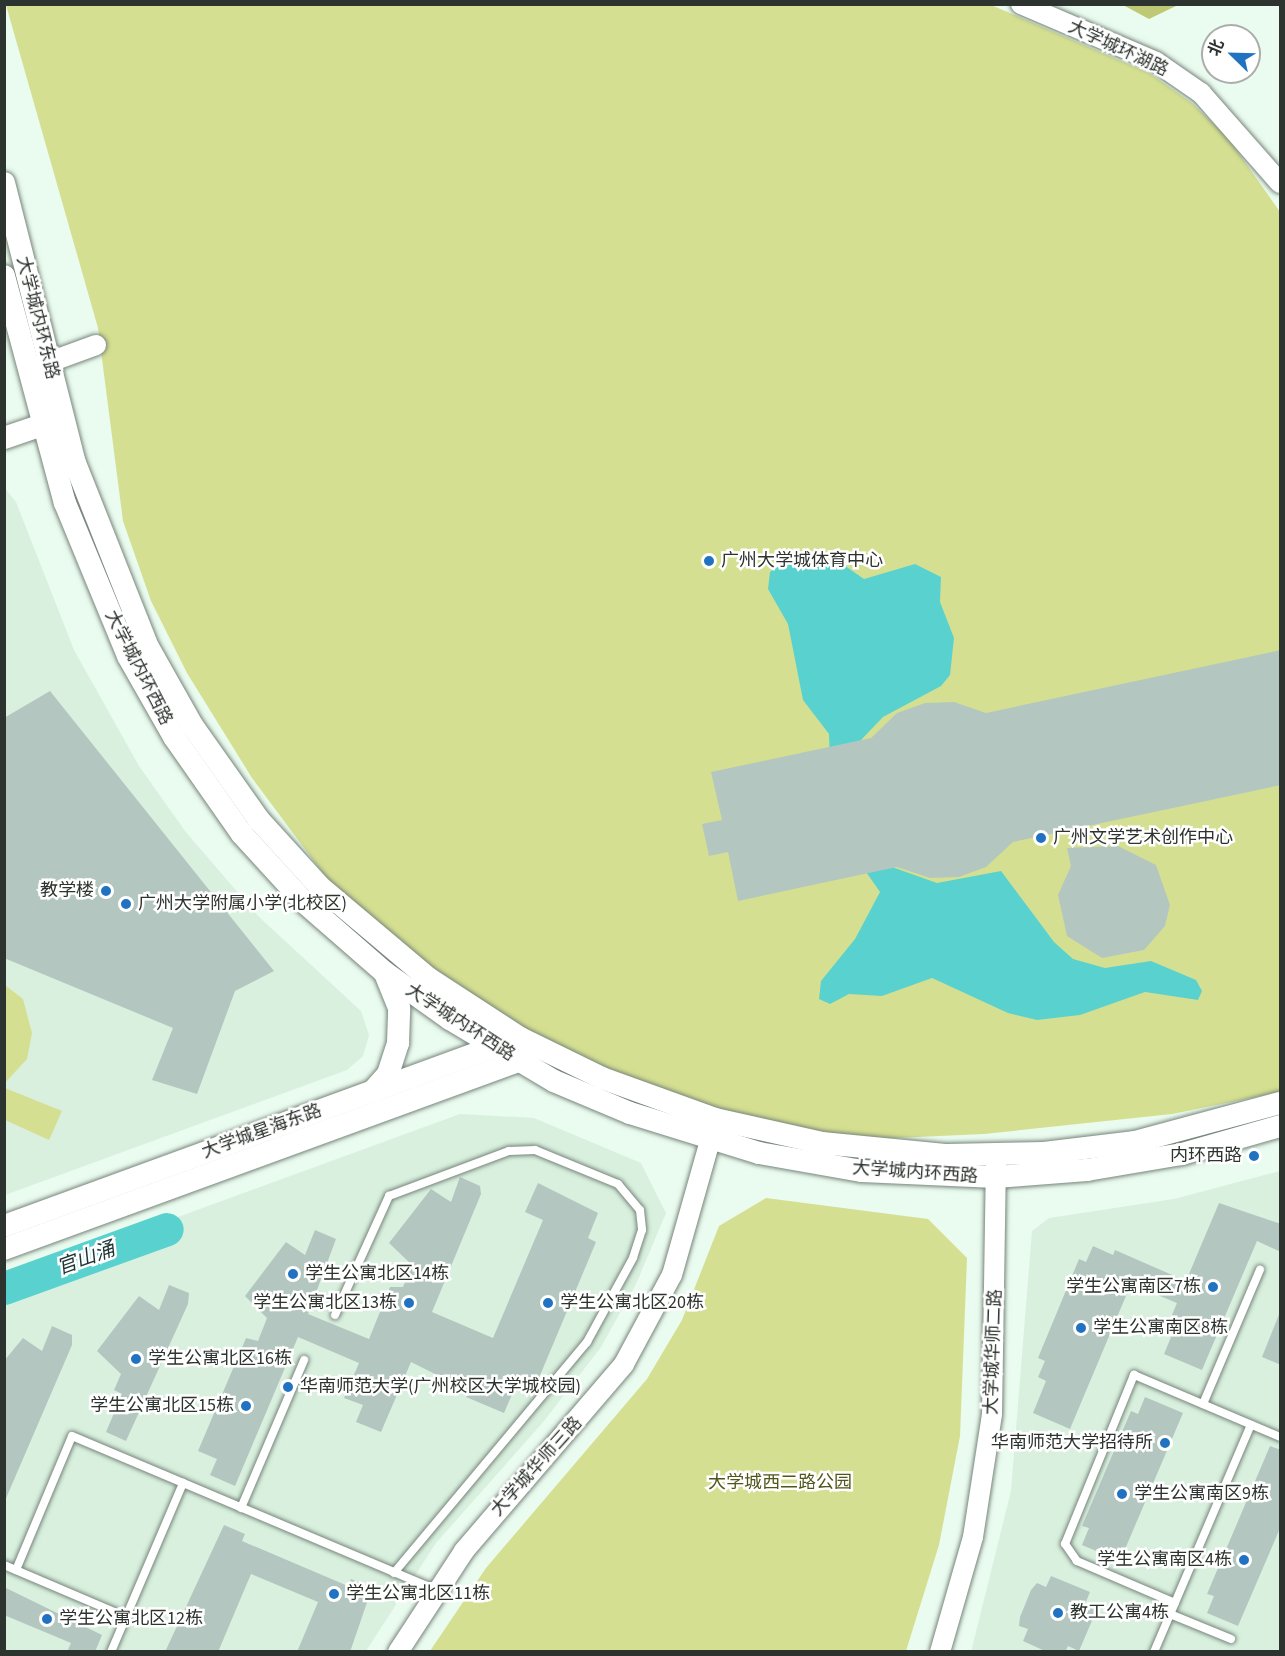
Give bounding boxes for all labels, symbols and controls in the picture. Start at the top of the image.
street label: 大学城环湖路 [1064,16,1172,82]
north arrow [1201,24,1261,84]
text: 北 [1203,36,1230,59]
street label: 大学城内环东路 [11,254,63,382]
place label: 广州大学城体育中心 [721,550,883,572]
marker: 广州大学城体育中心 [702,554,716,568]
street label: 大学城内环西路 [100,607,176,729]
place label: 广州文学艺术创作中心 [1053,827,1233,849]
marker: 广州文学艺术创作中心 [1034,831,1048,845]
place label: 教学楼 [40,880,94,902]
marker: 教学楼 [99,884,113,898]
place label: 广州大学附属小学(北校区) [138,893,347,915]
marker: 广州大学附属小学(北校区) [119,897,133,911]
street label: 大学城内环西路 [401,980,519,1066]
street label: 大学城星海东路 [199,1100,325,1164]
place label: 内环西路 [1170,1145,1242,1167]
marker: 内环西路 [1247,1149,1261,1163]
street label: 大学城内环西路 [851,1158,979,1188]
water label: 官山涌 [54,1237,118,1281]
place label: 学生公寓北区14栋 [305,1263,449,1285]
marker: 学生公寓北区14栋 [286,1267,300,1281]
place label: 学生公寓南区7栋 [1066,1276,1201,1298]
marker: 学生公寓南区7栋 [1206,1280,1220,1294]
street label: 大学城华师二路 [981,1289,1007,1415]
place label: 学生公寓北区13栋 [253,1292,397,1314]
place label: 学生公寓北区20栋 [560,1292,704,1314]
marker: 学生公寓北区13栋 [402,1296,416,1310]
marker: 学生公寓北区20栋 [541,1296,555,1310]
place label: 学生公寓南区8栋 [1093,1317,1228,1339]
marker: 学生公寓南区8栋 [1074,1321,1088,1335]
place label: 学生公寓北区16栋 [148,1348,292,1370]
marker: 学生公寓北区16栋 [129,1352,143,1366]
place label: 华南师范大学(广州校区大学城校园) [300,1376,581,1398]
marker: 华南师范大学(广州校区大学城校园) [281,1380,295,1394]
place label: 学生公寓北区15栋 [90,1395,234,1417]
marker: 学生公寓北区15栋 [239,1399,253,1413]
street label: 大学城华师三路 [487,1413,587,1521]
place label: 华南师范大学招待所 [991,1432,1153,1454]
marker: 华南师范大学招待所 [1158,1436,1172,1450]
park label: 大学城西二路公园 [708,1472,852,1494]
place label: 学生公寓南区9栋 [1134,1483,1269,1505]
marker: 学生公寓南区9栋 [1115,1487,1129,1501]
place label: 学生公寓南区4栋 [1097,1549,1232,1571]
marker: 学生公寓南区4栋 [1237,1553,1251,1567]
place label: 学生公寓北区11栋 [346,1583,490,1605]
marker: 学生公寓北区11栋 [327,1587,341,1601]
place label: 教工公寓4栋 [1070,1602,1169,1624]
marker: 教工公寓4栋 [1051,1606,1065,1620]
place label: 学生公寓北区12栋 [59,1608,203,1630]
marker: 学生公寓北区12栋 [40,1612,54,1626]

